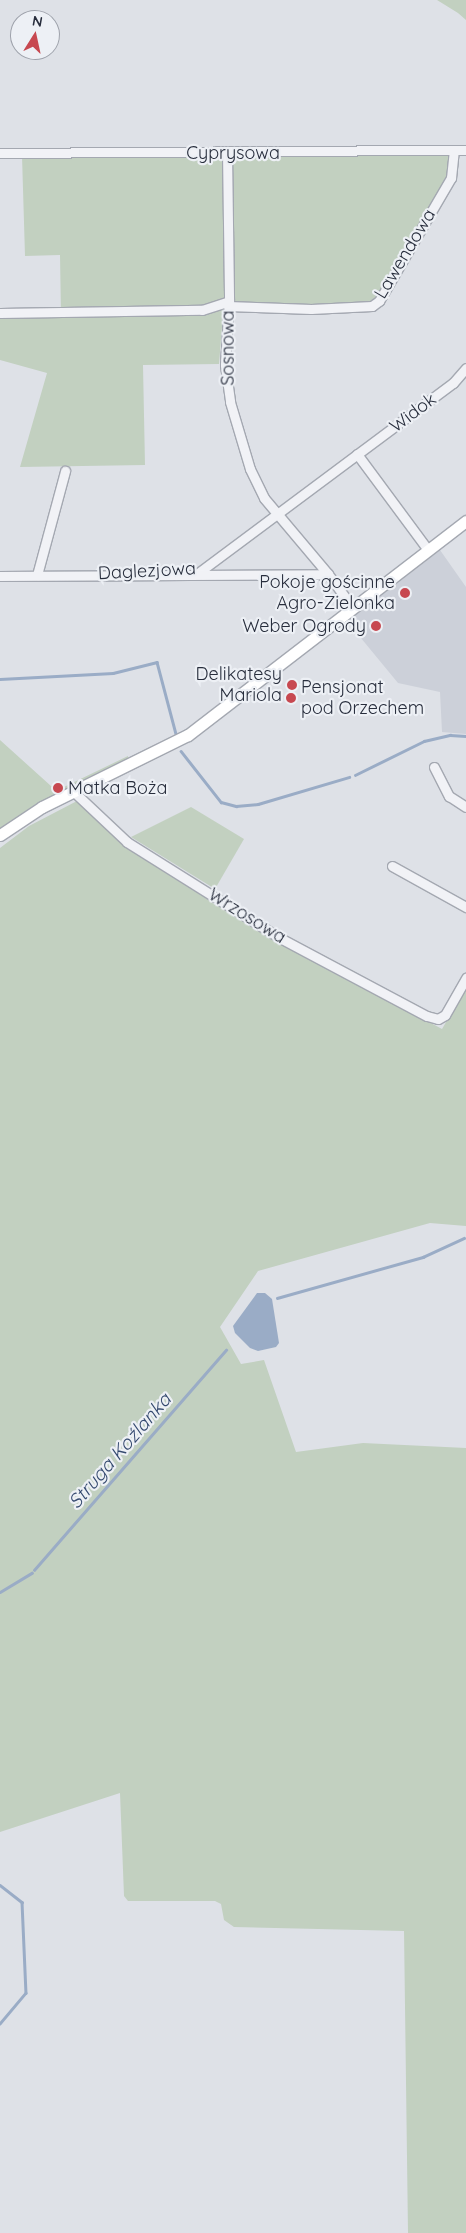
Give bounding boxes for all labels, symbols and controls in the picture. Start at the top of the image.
north arrow [10,10,60,60]
text: N [31,11,44,31]
street label: Cyprysowa [186,142,280,164]
street label: Lawendowa [370,205,440,303]
street label: Sosnowa [217,310,239,386]
street label: Widok [385,389,441,437]
street label: Daglezjowa [97,558,197,584]
place label: Pokoje gościnne Agro-Zielonka [259,572,395,614]
marker: Pokoje gościnne Agro-Zielonka [399,587,411,599]
place label: Weber Ogrody [242,615,366,637]
marker: Weber Ogrody [370,620,382,632]
place label: Delikatesy Mariola [195,664,282,706]
place label: Pensjonat pod Orzechem [301,677,424,720]
marker: Delikatesy Mariola [286,679,298,691]
marker: Pensjonat pod Orzechem [285,692,297,704]
place label: Matka Boża [68,777,167,799]
marker: Matka Boża [52,782,64,794]
street label: Wrzosowa [204,884,290,948]
water label: Struga Koźlanka [64,1389,176,1513]

